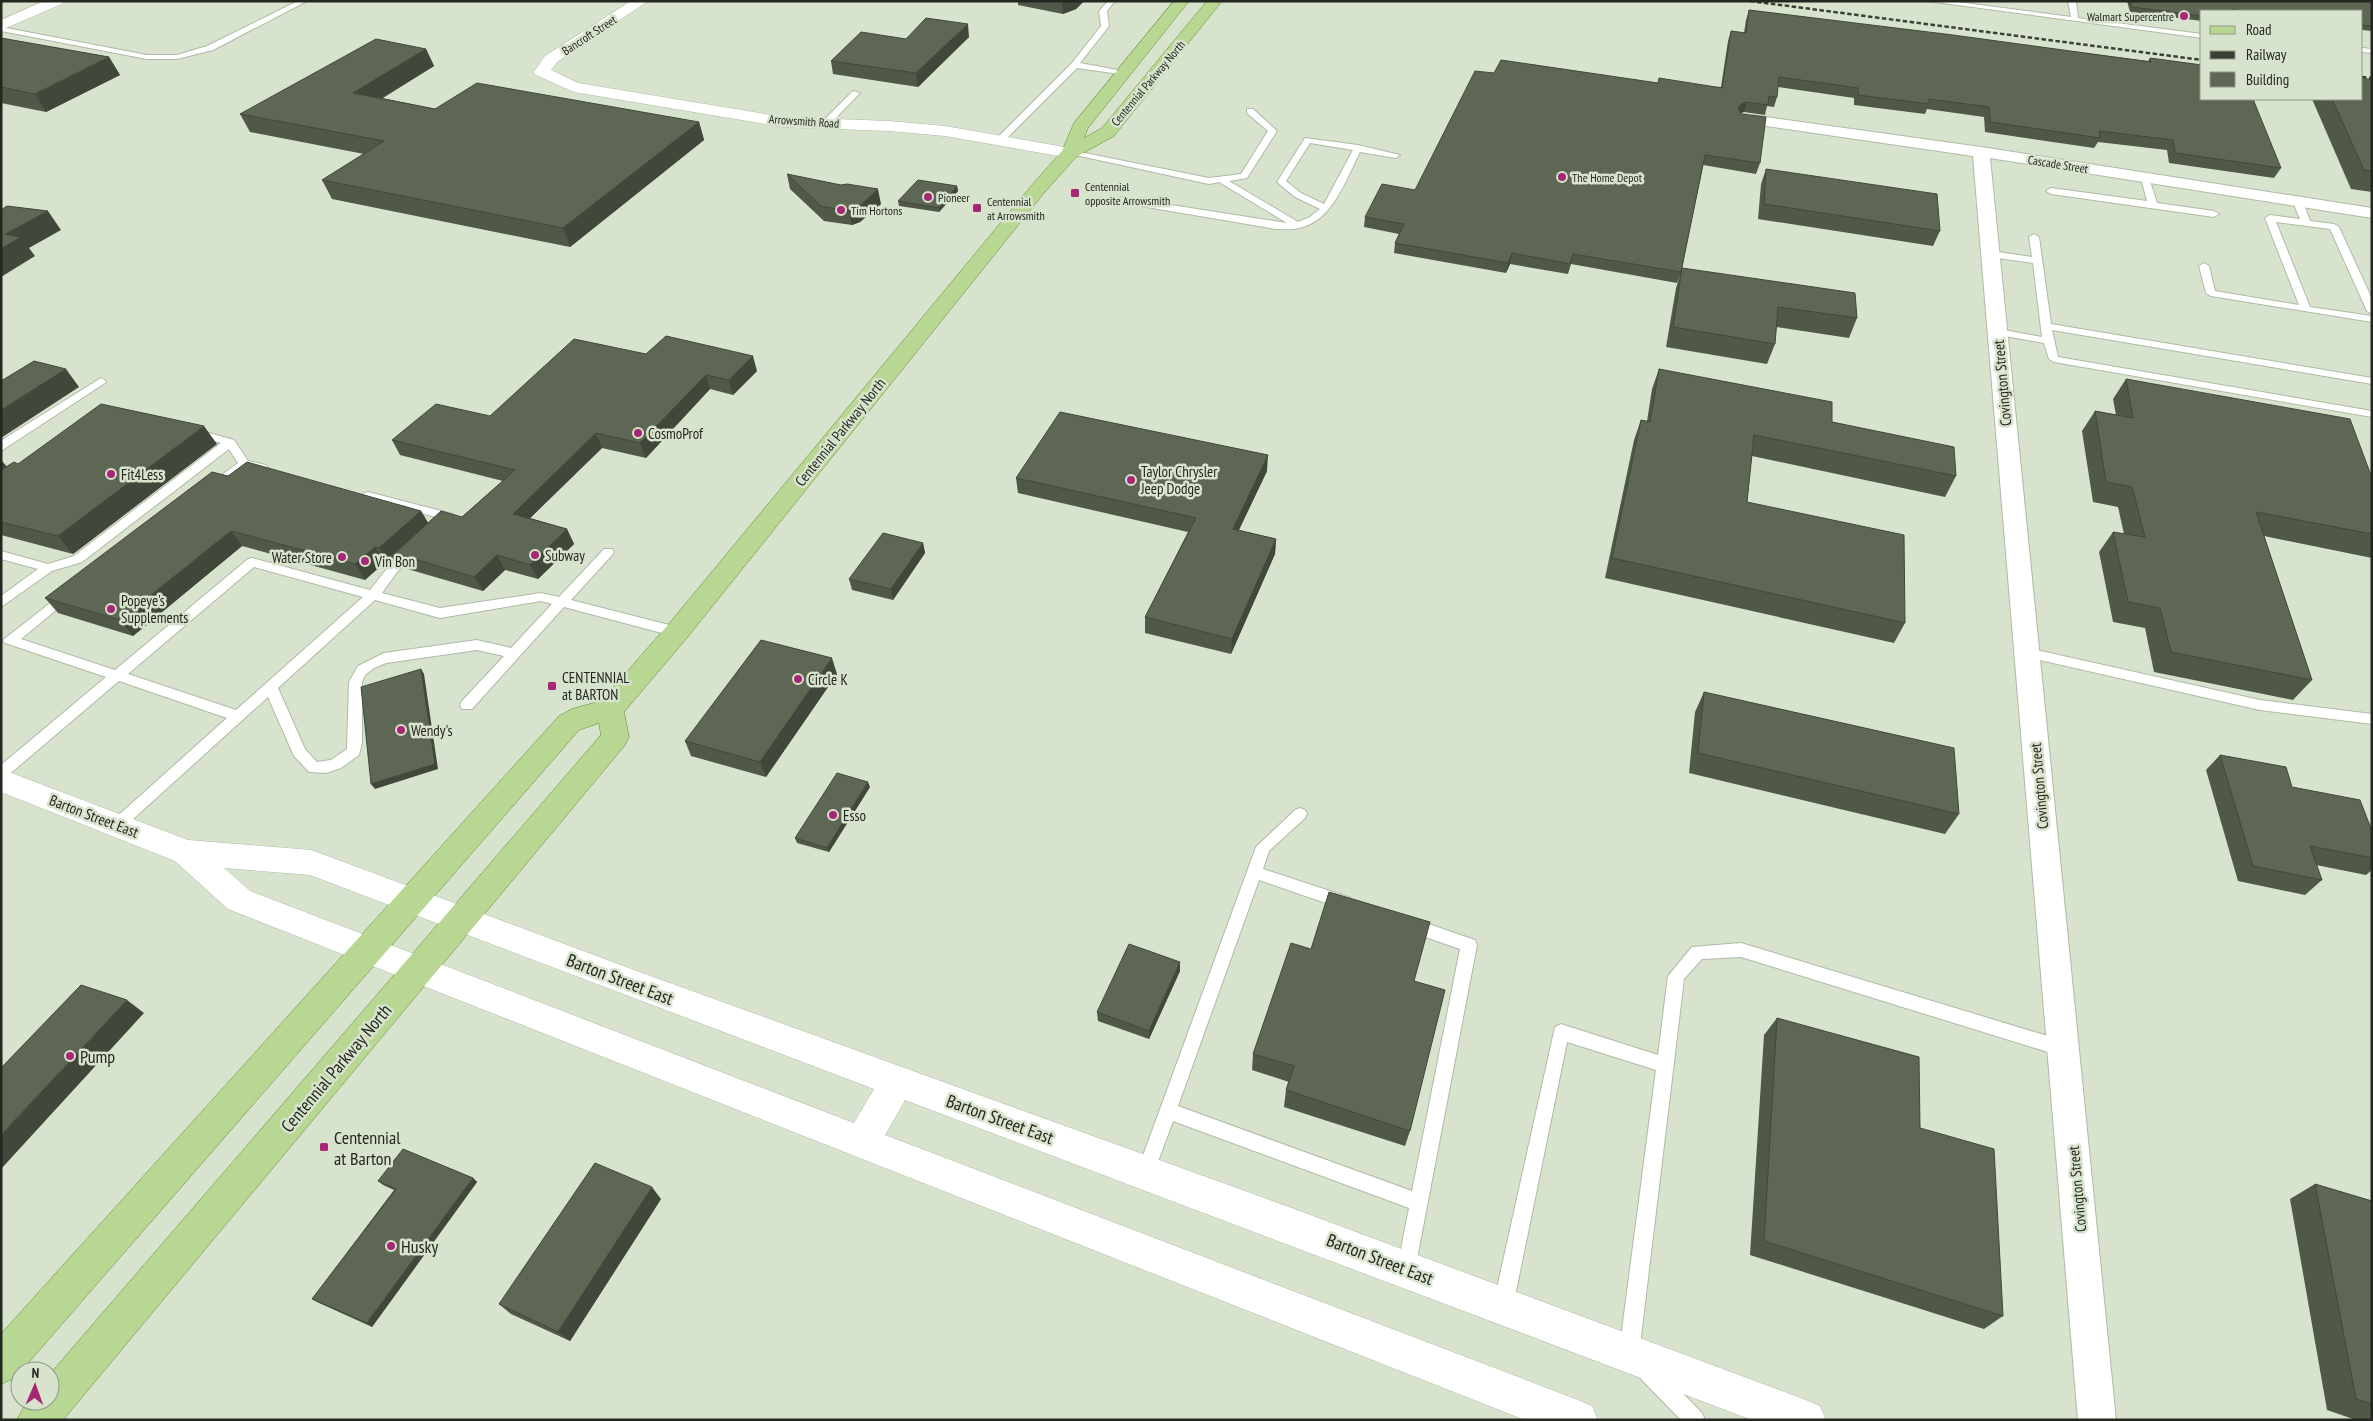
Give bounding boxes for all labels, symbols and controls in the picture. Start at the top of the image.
place label: Walmart Supercentre [2087,9,2174,24]
marker: Walmart Supercentre [2178,10,2190,22]
legend [2200,10,2363,100]
street label: Bancroft Street [559,11,620,58]
text: Road [2246,20,2272,39]
street label: Centennial Parkway North [1108,37,1188,129]
text: Railway [2246,45,2287,64]
text: Building [2246,70,2289,89]
street label: Arrowsmith Road [768,111,840,131]
street label: Cascade Street [2027,152,2090,176]
place label: The Home Depot [1572,170,1643,185]
marker: The Home Depot [1556,171,1568,183]
place label: Centennial opposite Arrowsmith [1085,179,1170,208]
marker: Centennial opposite Arrowsmith [1069,187,1081,199]
place label: Pioneer [938,190,970,205]
marker: Pioneer [922,191,934,203]
place label: Centennial at Arrowsmith [987,194,1045,223]
marker: Centennial at Arrowsmith [971,202,983,214]
place label: Tim Hortons [851,203,902,218]
marker: Tim Hortons [835,204,847,216]
street label: Covington Street [1989,339,2015,427]
street label: Centennial Parkway North [791,374,889,490]
place label: CosmoProf [648,424,704,443]
marker: CosmoProf [632,427,644,439]
place label: Taylor Chrysler Jeep Dodge [1140,462,1218,498]
place label: Fit4Less [121,465,163,484]
marker: Fit4Less [105,468,117,480]
marker: Taylor Chrysler Jeep Dodge [1125,474,1137,486]
place label: Subway [545,546,585,565]
place label: Water Store [272,548,332,567]
marker: Subway [529,549,541,561]
marker: Water Store [336,551,348,563]
place label: Vin Bon [374,552,415,571]
marker: Vin Bon [359,555,371,567]
place label: Popeye's Supplements [121,591,188,627]
marker: Popeye's Supplements [105,603,117,615]
place label: CENTENNIAL at BARTON [562,668,630,704]
place label: Circle K [808,670,848,689]
marker: Circle K [792,673,804,685]
marker: CENTENNIAL at BARTON [546,680,558,692]
place label: Wendy's [411,721,452,740]
marker: Wendy's [395,724,407,736]
street label: Covington Street [2026,742,2052,830]
street label: Barton Street East [47,790,141,842]
place label: Esso [843,806,866,825]
marker: Esso [827,809,839,821]
street label: Barton Street East [563,948,677,1010]
street label: Centennial Parkway North [276,999,396,1137]
place label: Pump [80,1045,115,1068]
marker: Pump [64,1050,76,1062]
street label: Barton Street East [943,1089,1057,1149]
place label: Centennial at Barton [334,1126,401,1170]
marker: Centennial at Barton [318,1141,330,1153]
street label: Covington Street [2064,1145,2090,1233]
street label: Barton Street East [1323,1228,1437,1290]
place label: Husky [401,1235,439,1258]
marker: Husky [385,1240,397,1252]
north arrow [10,1361,60,1411]
text: N [31,1364,40,1382]

